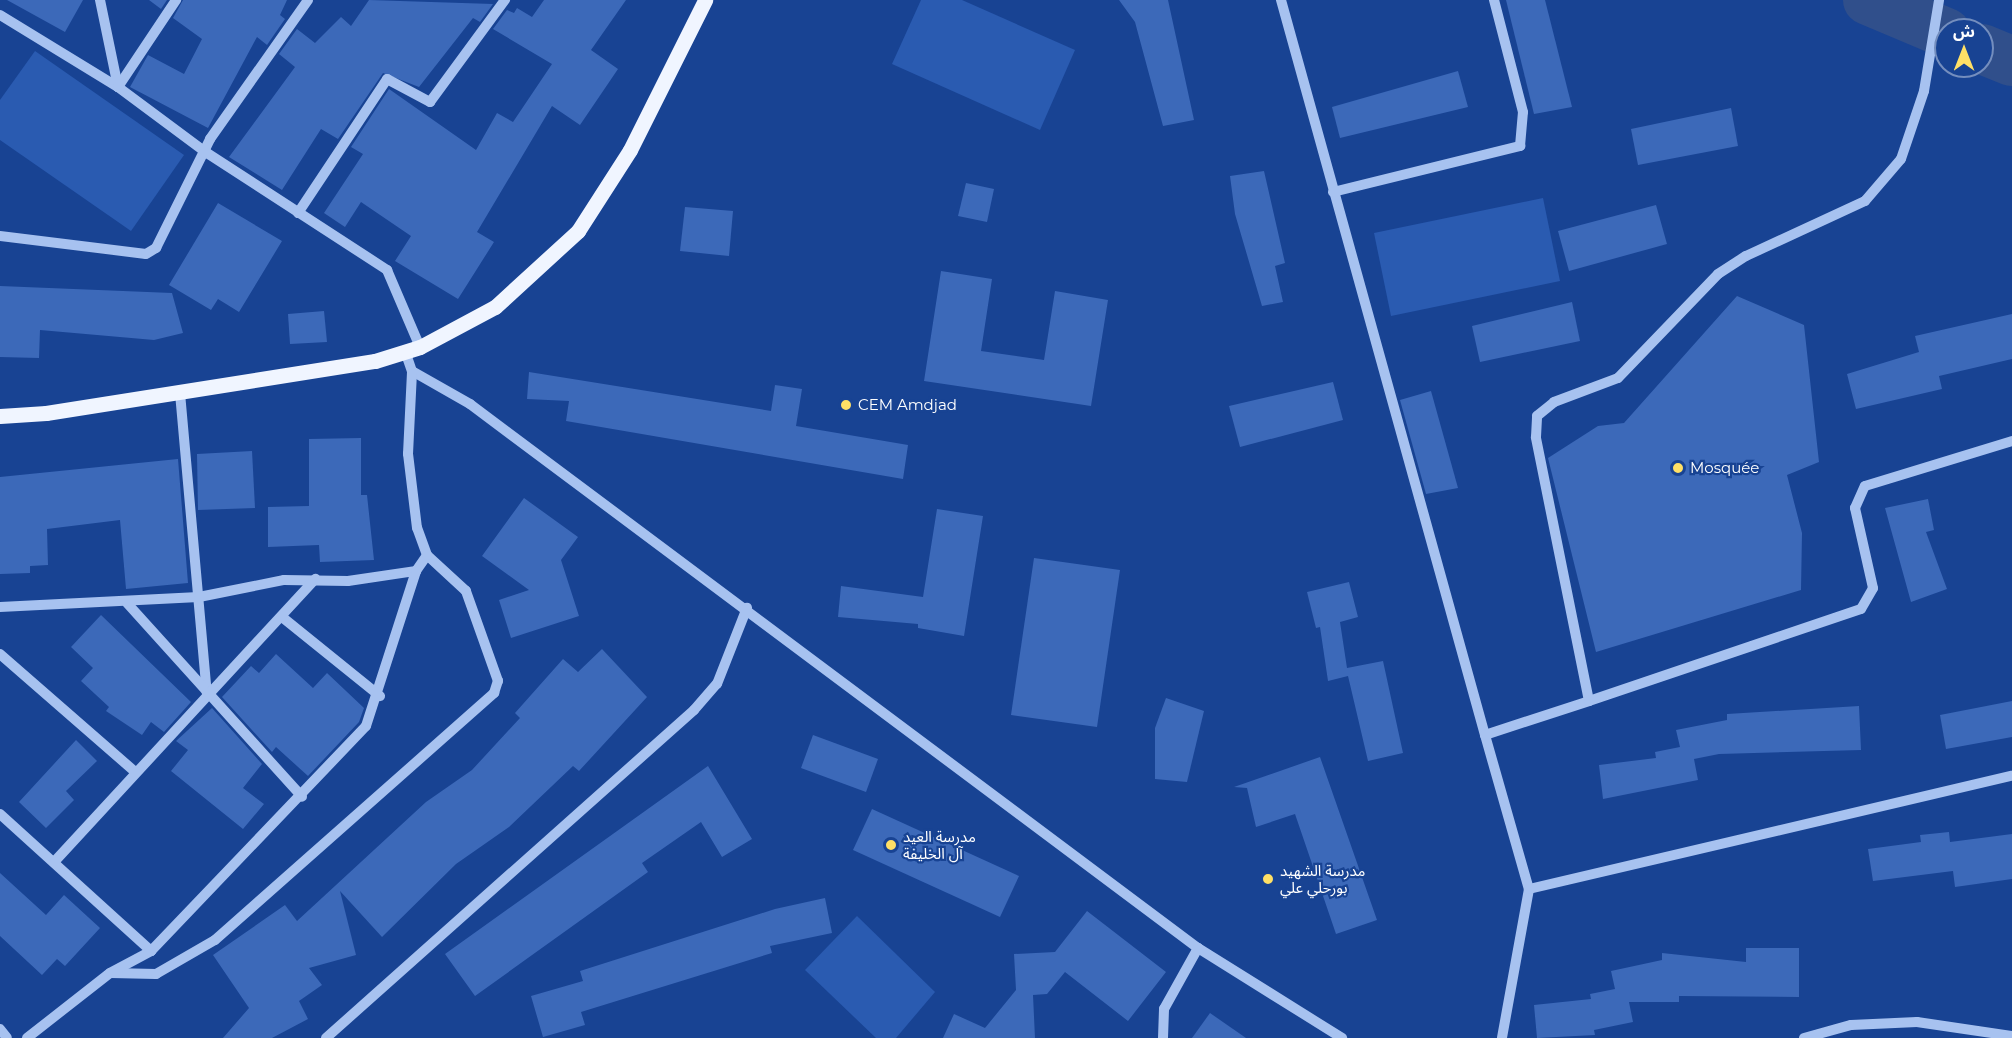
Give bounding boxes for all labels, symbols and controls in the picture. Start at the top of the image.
north arrow [1934,18,1994,78]
text: ش [1953,22,1975,41]
place label: CEM Amdjad [858,396,957,414]
marker: CEM Amdjad [839,398,853,412]
place label: Mosquée [1690,459,1759,477]
marker: Mosquée [1671,461,1685,475]
place label: مدرسة العيد آل الخليفة [903,827,976,862]
marker: مدرسة العيد آل الخليفة [884,838,898,852]
place label: مدرسة الشهيد بورحلي علي [1280,861,1365,896]
marker: مدرسة الشهيد بورحلي علي [1261,872,1275,886]

